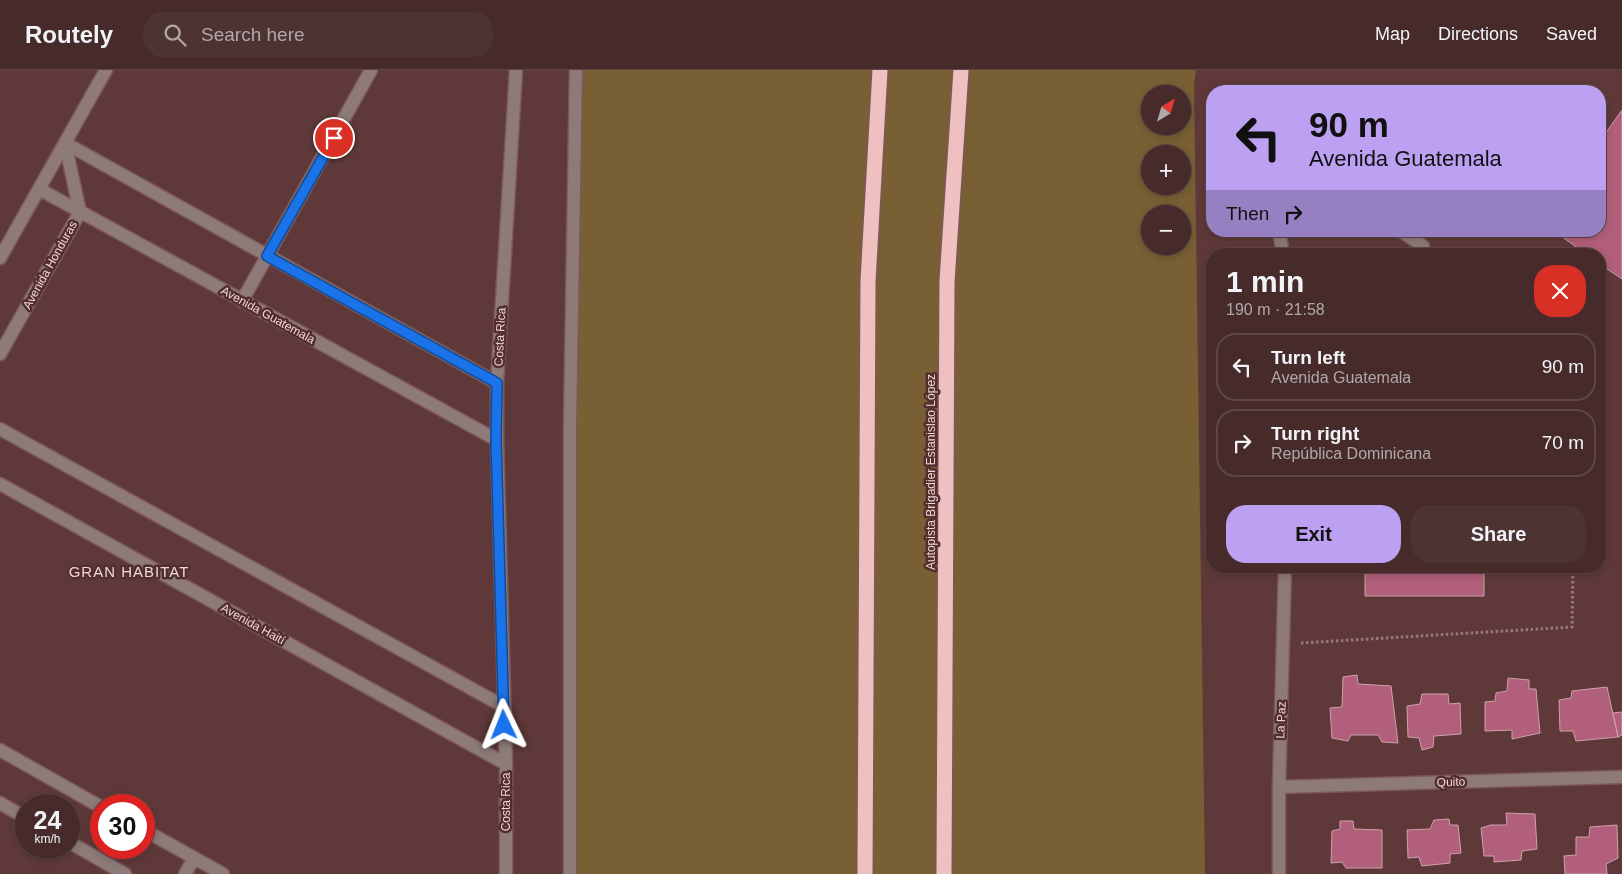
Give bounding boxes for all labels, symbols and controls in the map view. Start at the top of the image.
search box [143,12,493,57]
text: Routely [25,21,113,48]
icon: search [161,21,189,49]
text: Search here [201,24,305,45]
text: Map [1375,24,1410,44]
text: Directions [1438,24,1518,44]
text: Saved [1546,24,1597,44]
north arrow [1141,85,1191,135]
map controls [1141,85,1191,255]
icon: left [1226,105,1291,170]
text: 90 m [1309,105,1389,144]
pin [313,117,355,159]
icon: arrive [320,124,348,152]
button: + [1141,145,1191,195]
text: Avenida Guatemala [1309,146,1502,171]
icon: right [1279,200,1307,228]
text: Then [1226,203,1269,224]
button: − [1141,205,1191,255]
street label: Avenida Honduras [20,219,80,311]
text: 1 min [1226,265,1304,298]
button: close [1534,265,1586,317]
street label: Avenida Guatemala [219,283,318,347]
text: 190 m · 21:58 [1226,301,1325,318]
street label: Costa Rica [491,307,509,367]
text: Turn left [1271,347,1346,368]
icon: left [1228,353,1256,381]
text: 90 m [1542,356,1584,377]
text: Avenida Guatemala [1271,369,1411,386]
street label: Autopista Brigadier Estanislao López [924,374,938,570]
text: Turn right [1271,423,1359,444]
icon: right [1228,429,1256,457]
text: 70 m [1542,432,1584,453]
text: República Dominicana [1271,445,1431,462]
button: Exit [1226,505,1401,563]
button: Share [1411,505,1586,563]
district label: GRAN HABITAT [69,563,189,580]
street label: Avenida Haití [218,601,288,648]
position arrow [477,698,529,750]
street label: La Paz [1273,701,1289,739]
street label: Costa Rica [499,772,513,831]
street label: Quito [1436,774,1466,789]
speed limit sign: 30 [90,794,155,859]
text: 24 [34,806,61,834]
text: km/h [34,832,61,846]

